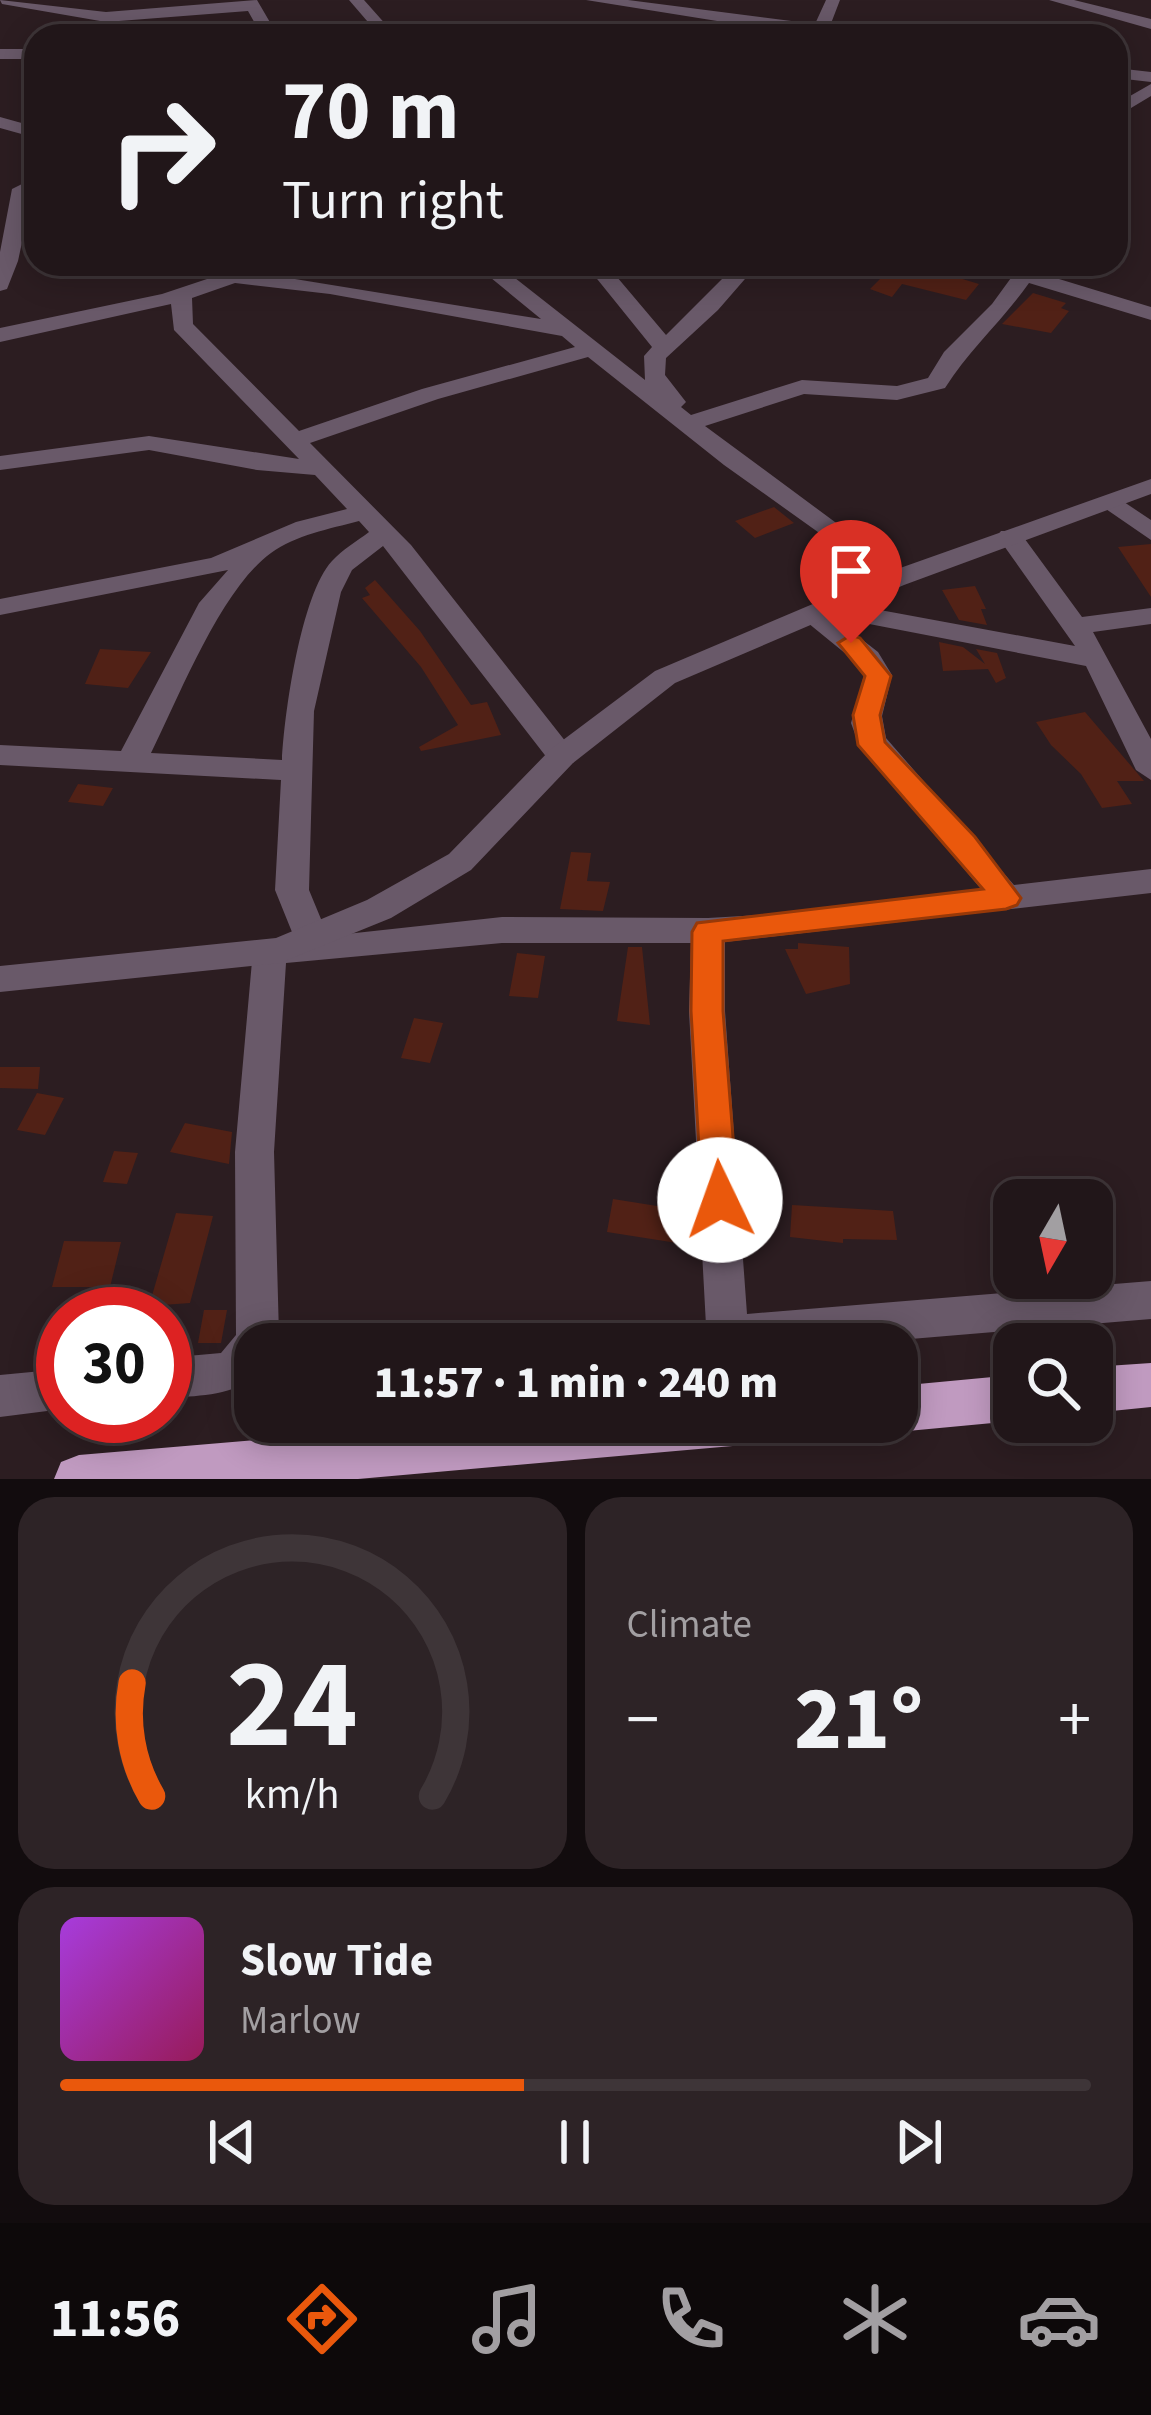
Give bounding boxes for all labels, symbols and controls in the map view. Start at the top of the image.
text: 70 m [282,52,460,172]
icon: right [84,72,240,228]
text: Turn right [282,163,504,240]
pin [800,520,902,643]
icon: arrive [818,538,884,604]
position arrow [657,1137,783,1263]
north arrow [993,1179,1113,1299]
map controls [993,1179,1113,1443]
speed limit sign: 30 [36,1287,192,1443]
button: search [993,1323,1113,1443]
text: 11:57 · 1 min · 240 m [374,1351,778,1415]
text: Climate [627,1597,752,1653]
text: 24 [226,1617,358,1795]
text: 21° [794,1656,924,1784]
text: − [627,1673,659,1767]
text: + [1058,1673,1091,1767]
text: km/h [245,1764,340,1825]
text: Slow Tide [240,1929,433,1993]
text: Marlow [240,1993,361,2049]
icon: previous [199,2109,265,2175]
icon: pause [542,2109,608,2175]
icon: next [886,2109,952,2175]
icon: directions [280,2277,364,2361]
icon: music [465,2277,549,2361]
icon: phone [649,2277,733,2361]
icon: climate [833,2277,917,2361]
icon: car [1017,2277,1101,2361]
text: 11:56 [50,2281,180,2358]

